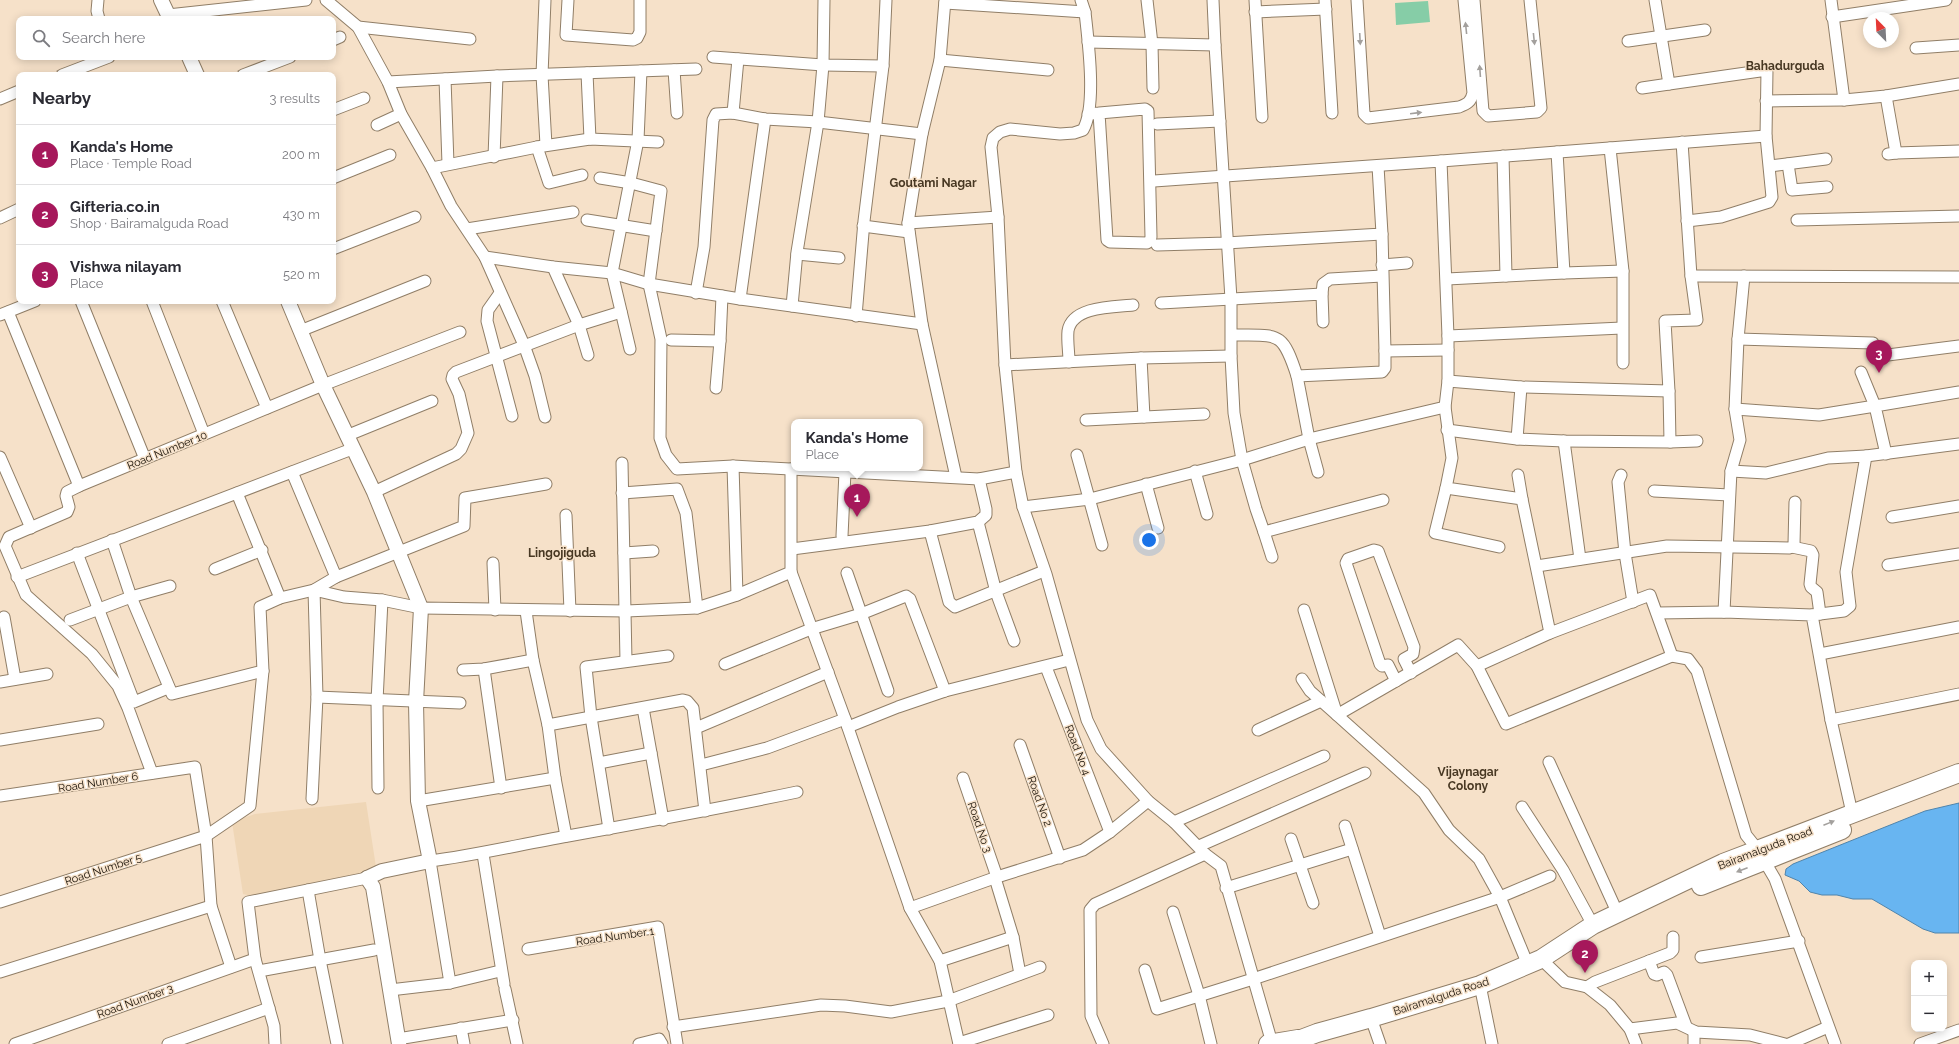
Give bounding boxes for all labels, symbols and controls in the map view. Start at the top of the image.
north arrow [1863,12,1899,48]
search box [16,16,336,60]
one-way arrow [1463,22,1470,34]
icon: search [30,27,52,49]
text: Search here [62,29,145,47]
one-way arrow [1356,33,1363,45]
one-way arrow [1531,33,1538,45]
district label: Bahadurguda [1746,59,1824,73]
one-way arrow [1476,65,1483,77]
text: Nearby [32,88,91,108]
text: 3 results [270,91,320,106]
one-way arrow [1410,109,1422,116]
text: Kanda's Home [70,138,173,156]
text: 1 [42,147,48,162]
text: 200 m [282,147,320,162]
text: Place · Temple Road [70,156,192,171]
district label: Goutami Nagar [889,176,977,190]
text: Gifteria.co.in [70,198,160,216]
text: 2 [41,207,49,222]
text: 430 m [283,207,320,222]
text: Shop · Bairamalguda Road [70,216,229,231]
text: Vishwa nilayam [70,258,181,276]
text: 3 [41,267,49,282]
text: 520 m [283,267,320,282]
text: Place [70,276,103,291]
pin: 3 [1866,340,1892,373]
popup [791,419,923,471]
street label: Road Number 10 [125,428,209,472]
text: Kanda's Home [805,429,909,447]
text: Place [805,447,839,462]
pin: 1 [844,484,870,517]
your location [1139,530,1159,550]
district label: Lingojiguda [528,546,596,560]
street label: Road No 4 [1062,723,1093,777]
district label: Vijaynagar Colony [1438,765,1499,793]
street label: Road Number 6 [57,770,139,795]
street label: Road No 2 [1024,774,1055,828]
street label: Road No 3 [965,800,994,854]
one-way arrow [1823,819,1835,825]
street label: Bairamalguda Road [1716,824,1814,872]
street label: Road Number 5 [63,851,143,888]
one-way arrow [1735,868,1747,874]
street label: Road Number 1 [575,925,655,948]
pin: 2 [1572,940,1598,973]
map controls [1911,960,1947,1032]
button: + [1911,960,1947,996]
street label: Bairamalguda Road [1392,975,1491,1018]
street label: Road Number 3 [95,982,175,1021]
button: − [1911,996,1947,1032]

